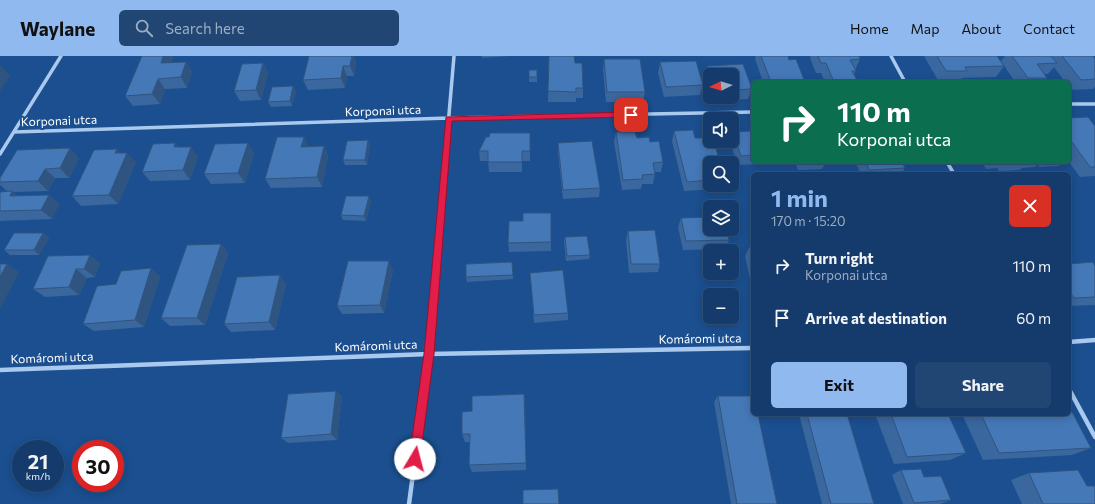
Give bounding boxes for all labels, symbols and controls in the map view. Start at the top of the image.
search box [119,10,399,46]
text: Waylane [20,17,95,40]
icon: search [133,17,155,39]
text: Search here [165,19,245,37]
text: Home [850,20,889,37]
text: Map [911,20,939,37]
text: About [961,20,1001,37]
text: Contact [1023,20,1075,37]
north arrow [703,68,739,104]
map controls [703,68,739,324]
text: 110 m [837,94,911,128]
icon: right [771,96,823,148]
pin [614,98,648,132]
street label: Korponai utca [345,102,421,118]
icon: arrive [620,104,642,126]
street label: Korponai utca [21,112,97,128]
button: sound [703,112,739,148]
text: Korponai utca [837,128,951,150]
button: search [703,156,739,192]
text: 1 min [771,183,828,212]
button: close [1009,185,1051,227]
button: layers [703,200,739,236]
text: 170 m · 15:20 [771,213,846,229]
button: + [703,244,739,280]
text: Turn right [805,249,874,267]
icon: right [771,255,793,277]
text: 110 m [1012,257,1051,275]
text: Korponai utca [805,267,887,283]
button: − [703,288,739,324]
icon: arrive [771,307,793,329]
text: Arrive at destination [805,309,947,327]
text: 60 m [1016,309,1051,327]
street label: Komáromi utca [658,330,742,346]
street label: Komáromi utca [334,337,418,353]
street label: Komáromi utca [10,349,94,365]
button: Exit [771,362,907,408]
button: Share [915,362,1051,408]
position arrow [394,438,436,480]
speed limit sign: 30 [72,440,124,492]
text: 21 [28,449,48,473]
text: km/h [26,470,50,482]

